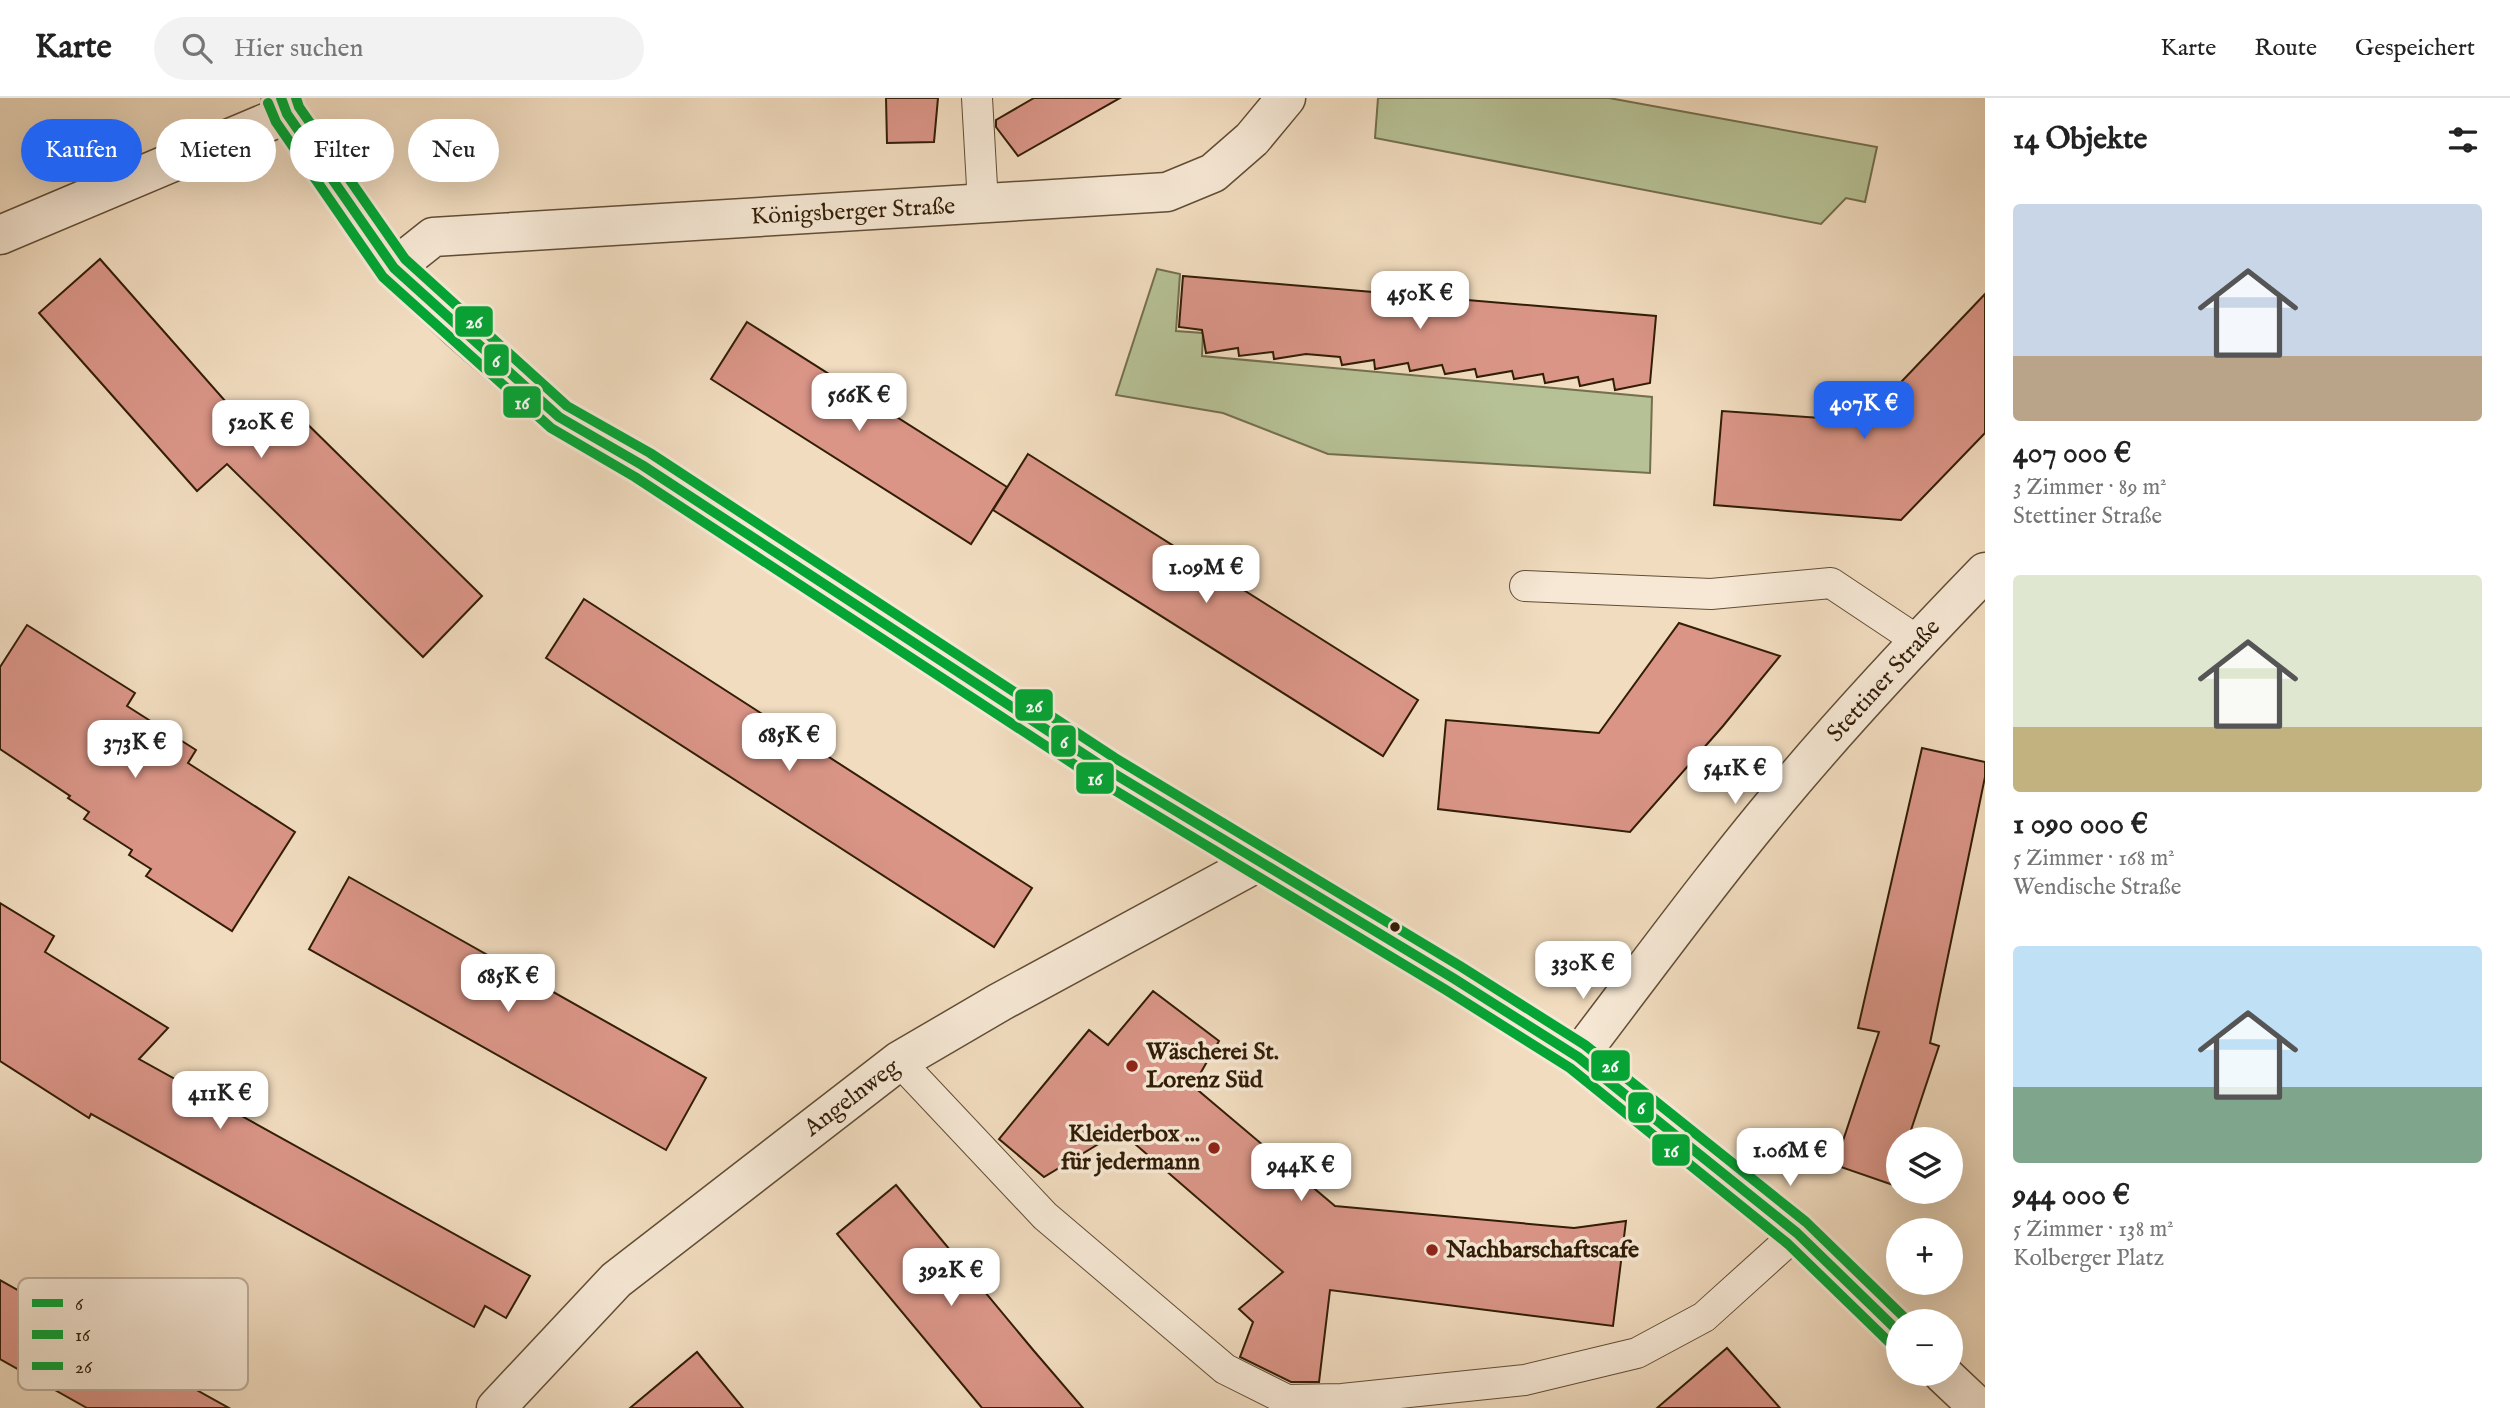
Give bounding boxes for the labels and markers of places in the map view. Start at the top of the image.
pin: 450K € [1363,272,1477,331]
pin: 566K € [802,374,916,433]
pin: 407K € [1807,382,1921,441]
pin: 520K € [204,400,318,460]
pin: 1.09M € [1141,546,1271,605]
pin: 685K € [732,714,846,773]
pin: 373K € [78,720,192,780]
pin: 541K € [1678,746,1792,806]
unlabelled marker [1388,920,1402,934]
pin: 330K € [1526,942,1640,1001]
pin: 685K € [451,954,565,1014]
place label: Wäscherei St. Lorenz Süd [1145,1037,1279,1096]
marker: Wäscherei St. Lorenz Süd [1124,1058,1140,1074]
pin: 411K € [163,1072,277,1131]
place label: Kleiderbox ... für jedermann [1061,1119,1200,1178]
pin: 1.06M € [1725,1128,1855,1188]
marker: Kleiderbox ... für jedermann [1206,1140,1222,1156]
pin: 944K € [1244,1144,1358,1203]
place label: Nachbarschaftscafe [1445,1235,1639,1266]
marker: Nachbarschaftscafe [1424,1242,1440,1258]
pin: 392K € [894,1248,1008,1308]

